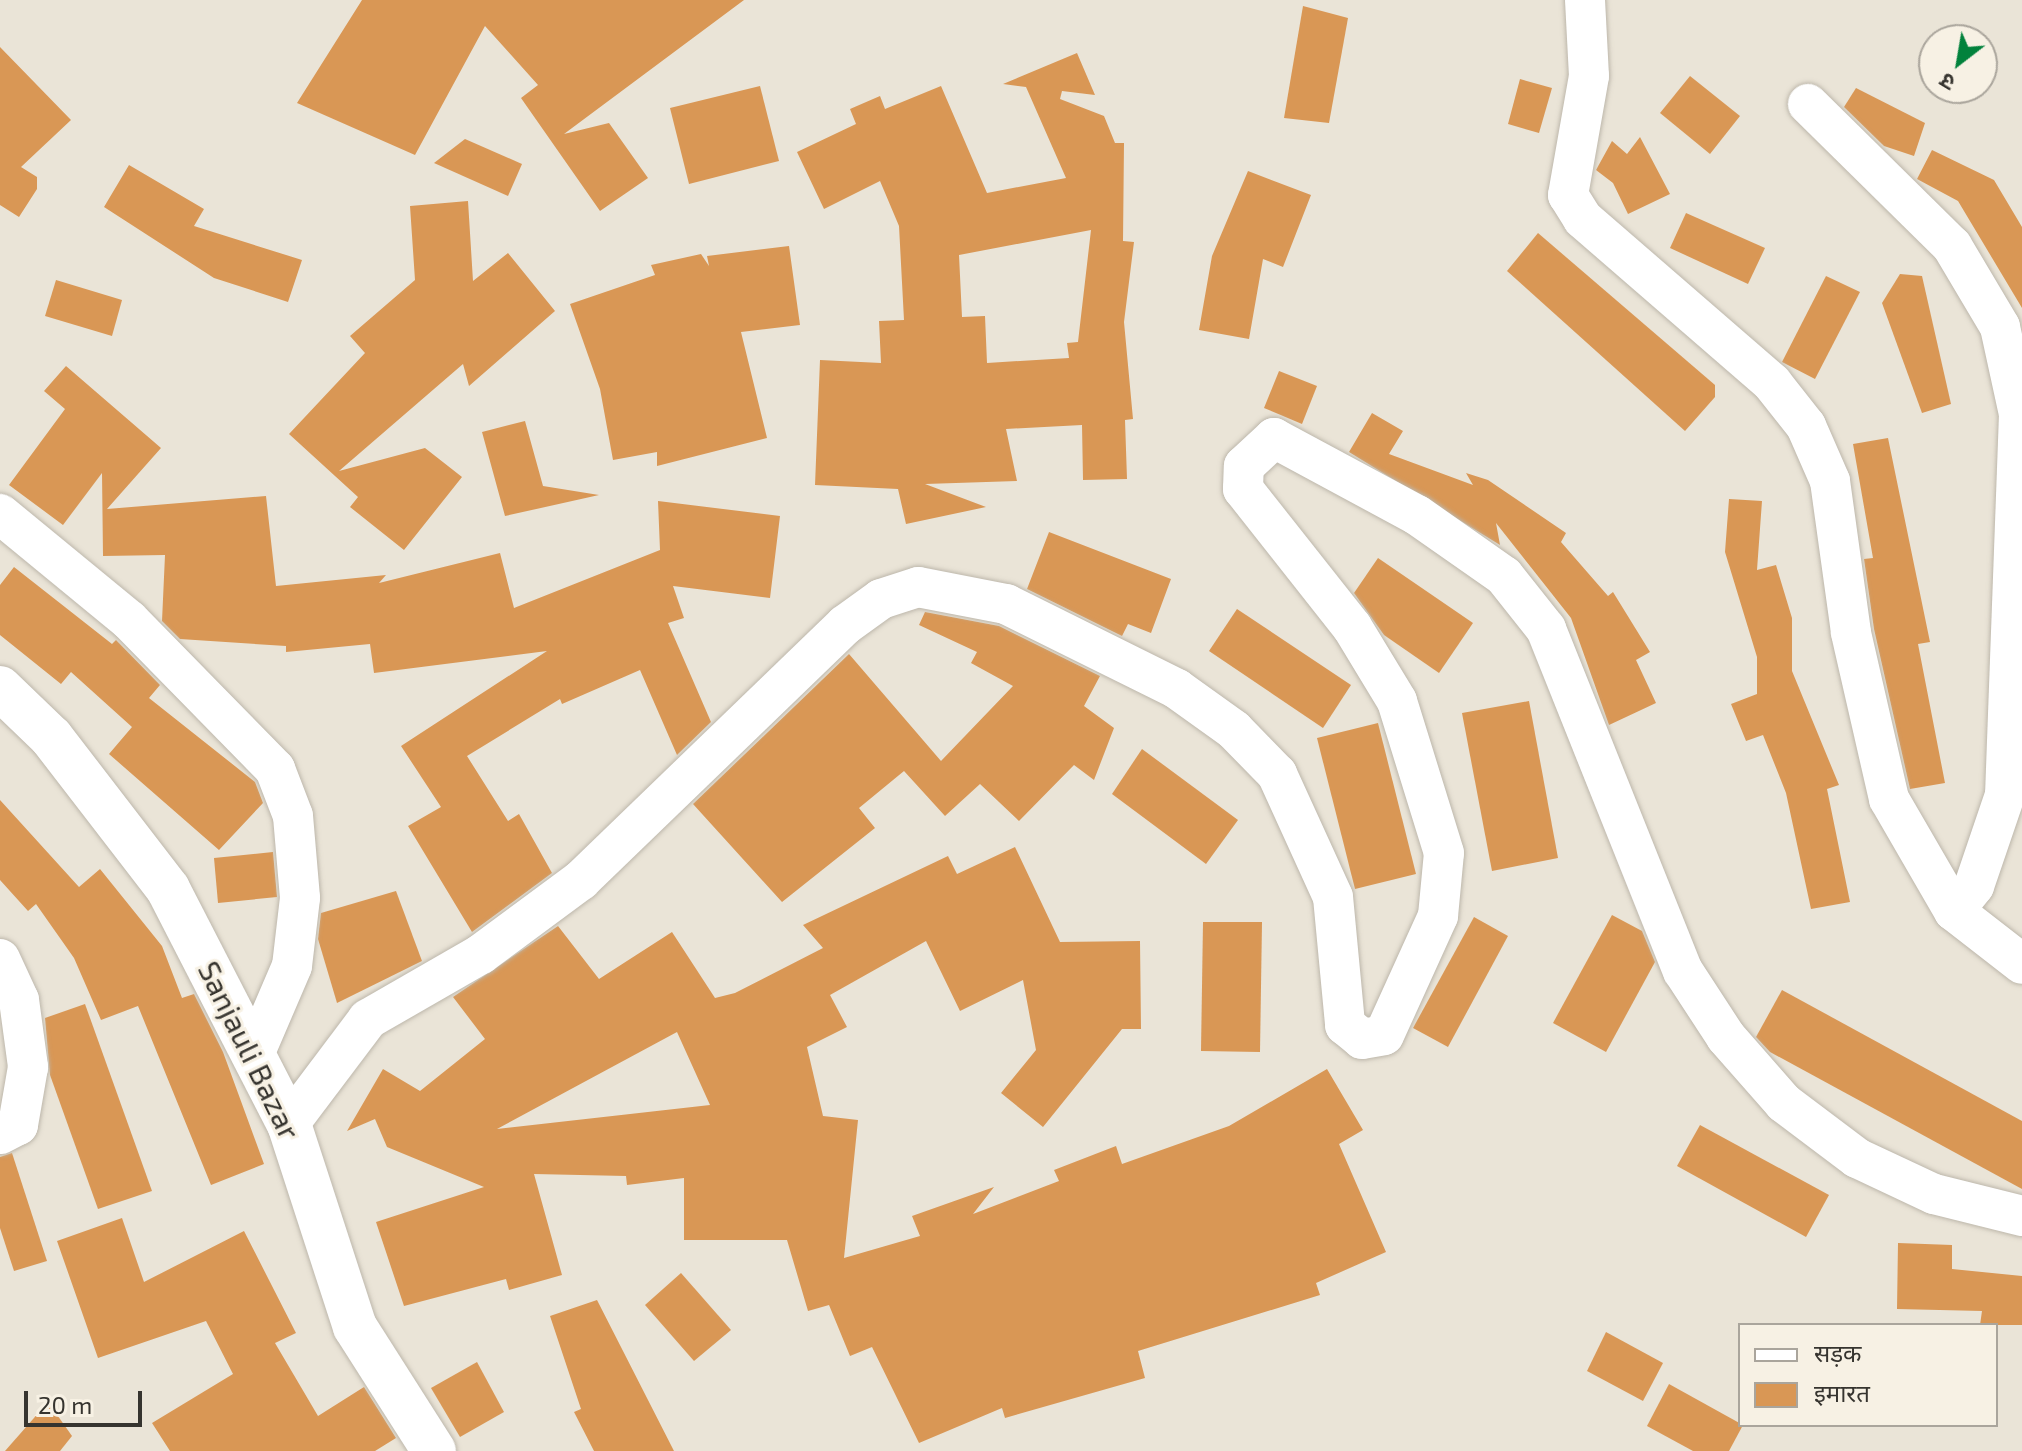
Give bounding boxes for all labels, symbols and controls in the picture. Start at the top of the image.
north arrow [1918,24,1998,104]
text: उ [1934,68,1959,97]
street label: Sanjauli Bazar [191,955,309,1145]
legend [1738,1323,1998,1427]
text: सड़क [1814,1338,1862,1367]
scale bar [28,1375,146,1425]
text: इमारत [1814,1378,1870,1407]
text: 20 m [38,1390,92,1419]

